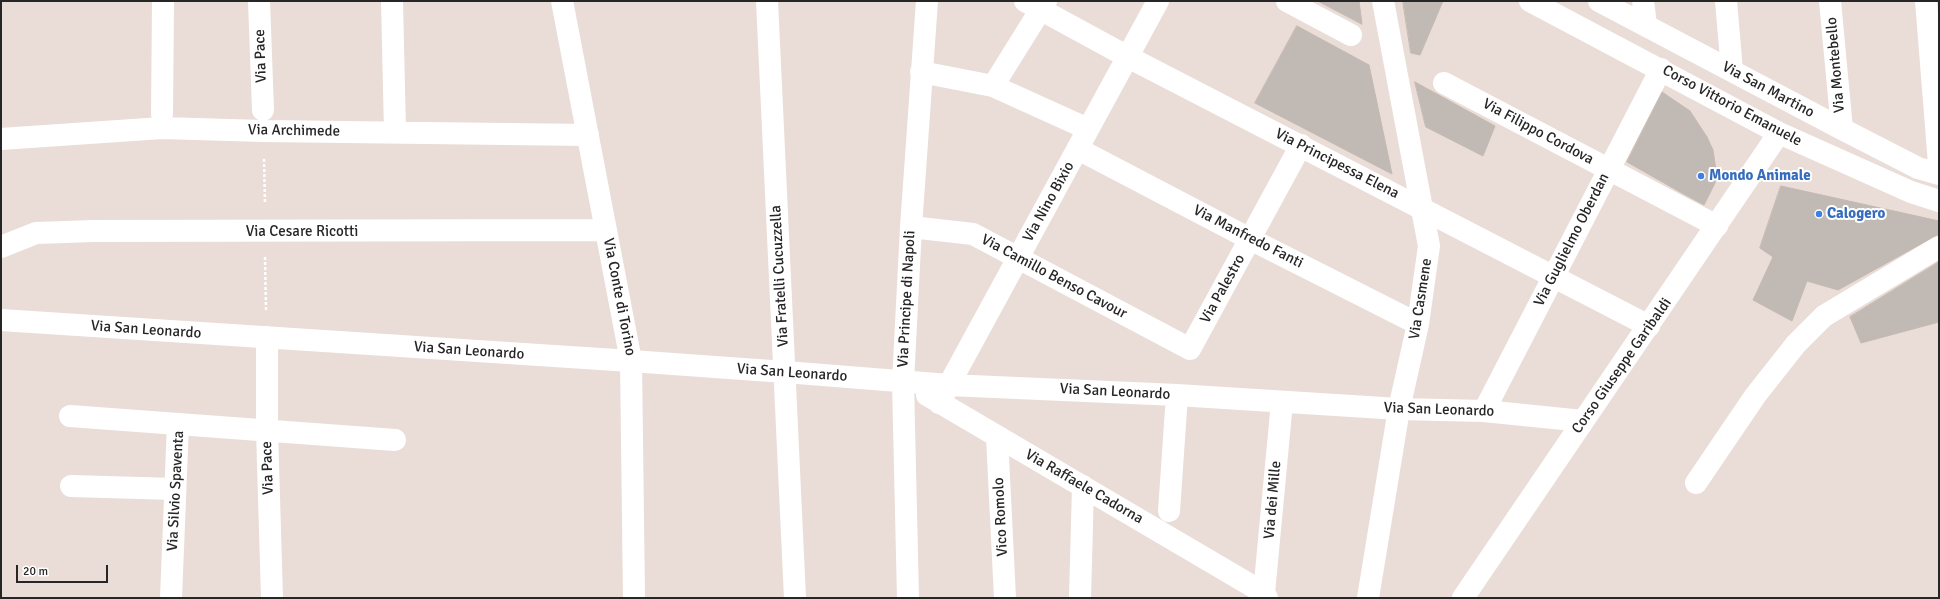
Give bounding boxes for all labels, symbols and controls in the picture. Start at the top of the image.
street label: Via Montebello [1823,16,1849,114]
street label: Via Pace [251,29,271,83]
street label: Via San Martino [1719,58,1817,122]
street label: Corso Vittorio Emanuele [1659,62,1805,150]
street label: Via Filippo Cordova [1479,95,1597,169]
street label: Via Archimede [248,121,340,141]
street label: Via Principessa Elena [1272,125,1402,203]
street label: Via Nino Bixio [1020,159,1078,245]
place label: Mondo Animale [1709,167,1811,185]
street label: Via Guglielmo Oberdan [1531,170,1613,310]
marker: Mondo Animale [1696,171,1706,181]
street label: Via Manfredo Fanti [1190,201,1306,273]
street label: Via Fratelli Cucuzzella [767,205,793,347]
place label: Calogero [1827,205,1885,223]
marker: Calogero [1814,209,1824,219]
street label: Via Cesare Ricotti [246,223,358,241]
street label: Via Principe di Napoli [894,230,920,368]
street label: Via Camillo Benso Cavour [978,231,1130,323]
street label: Via Conte di Torino [599,237,639,357]
street label: Via Palestro [1197,251,1249,327]
street label: Via Casmene [1406,257,1436,341]
street label: Corso Giuseppe Garibaldi [1568,295,1676,437]
street label: Via San Leonardo [90,317,202,343]
street label: Via San Leonardo [413,338,525,364]
street label: Via San Leonardo [736,360,848,386]
street label: Via San Leonardo [1059,380,1171,404]
street label: Via San Leonardo [1383,399,1495,421]
street label: Via Silvio Spaventa [164,430,188,552]
street label: Via Pace [258,441,278,495]
street label: Via Raffaele Cadorna [1022,446,1146,528]
street label: Via dei Mille [1261,460,1285,540]
street label: Vico Romolo [990,477,1012,557]
scale bar [18,557,110,583]
text: 20 m [23,564,48,579]

